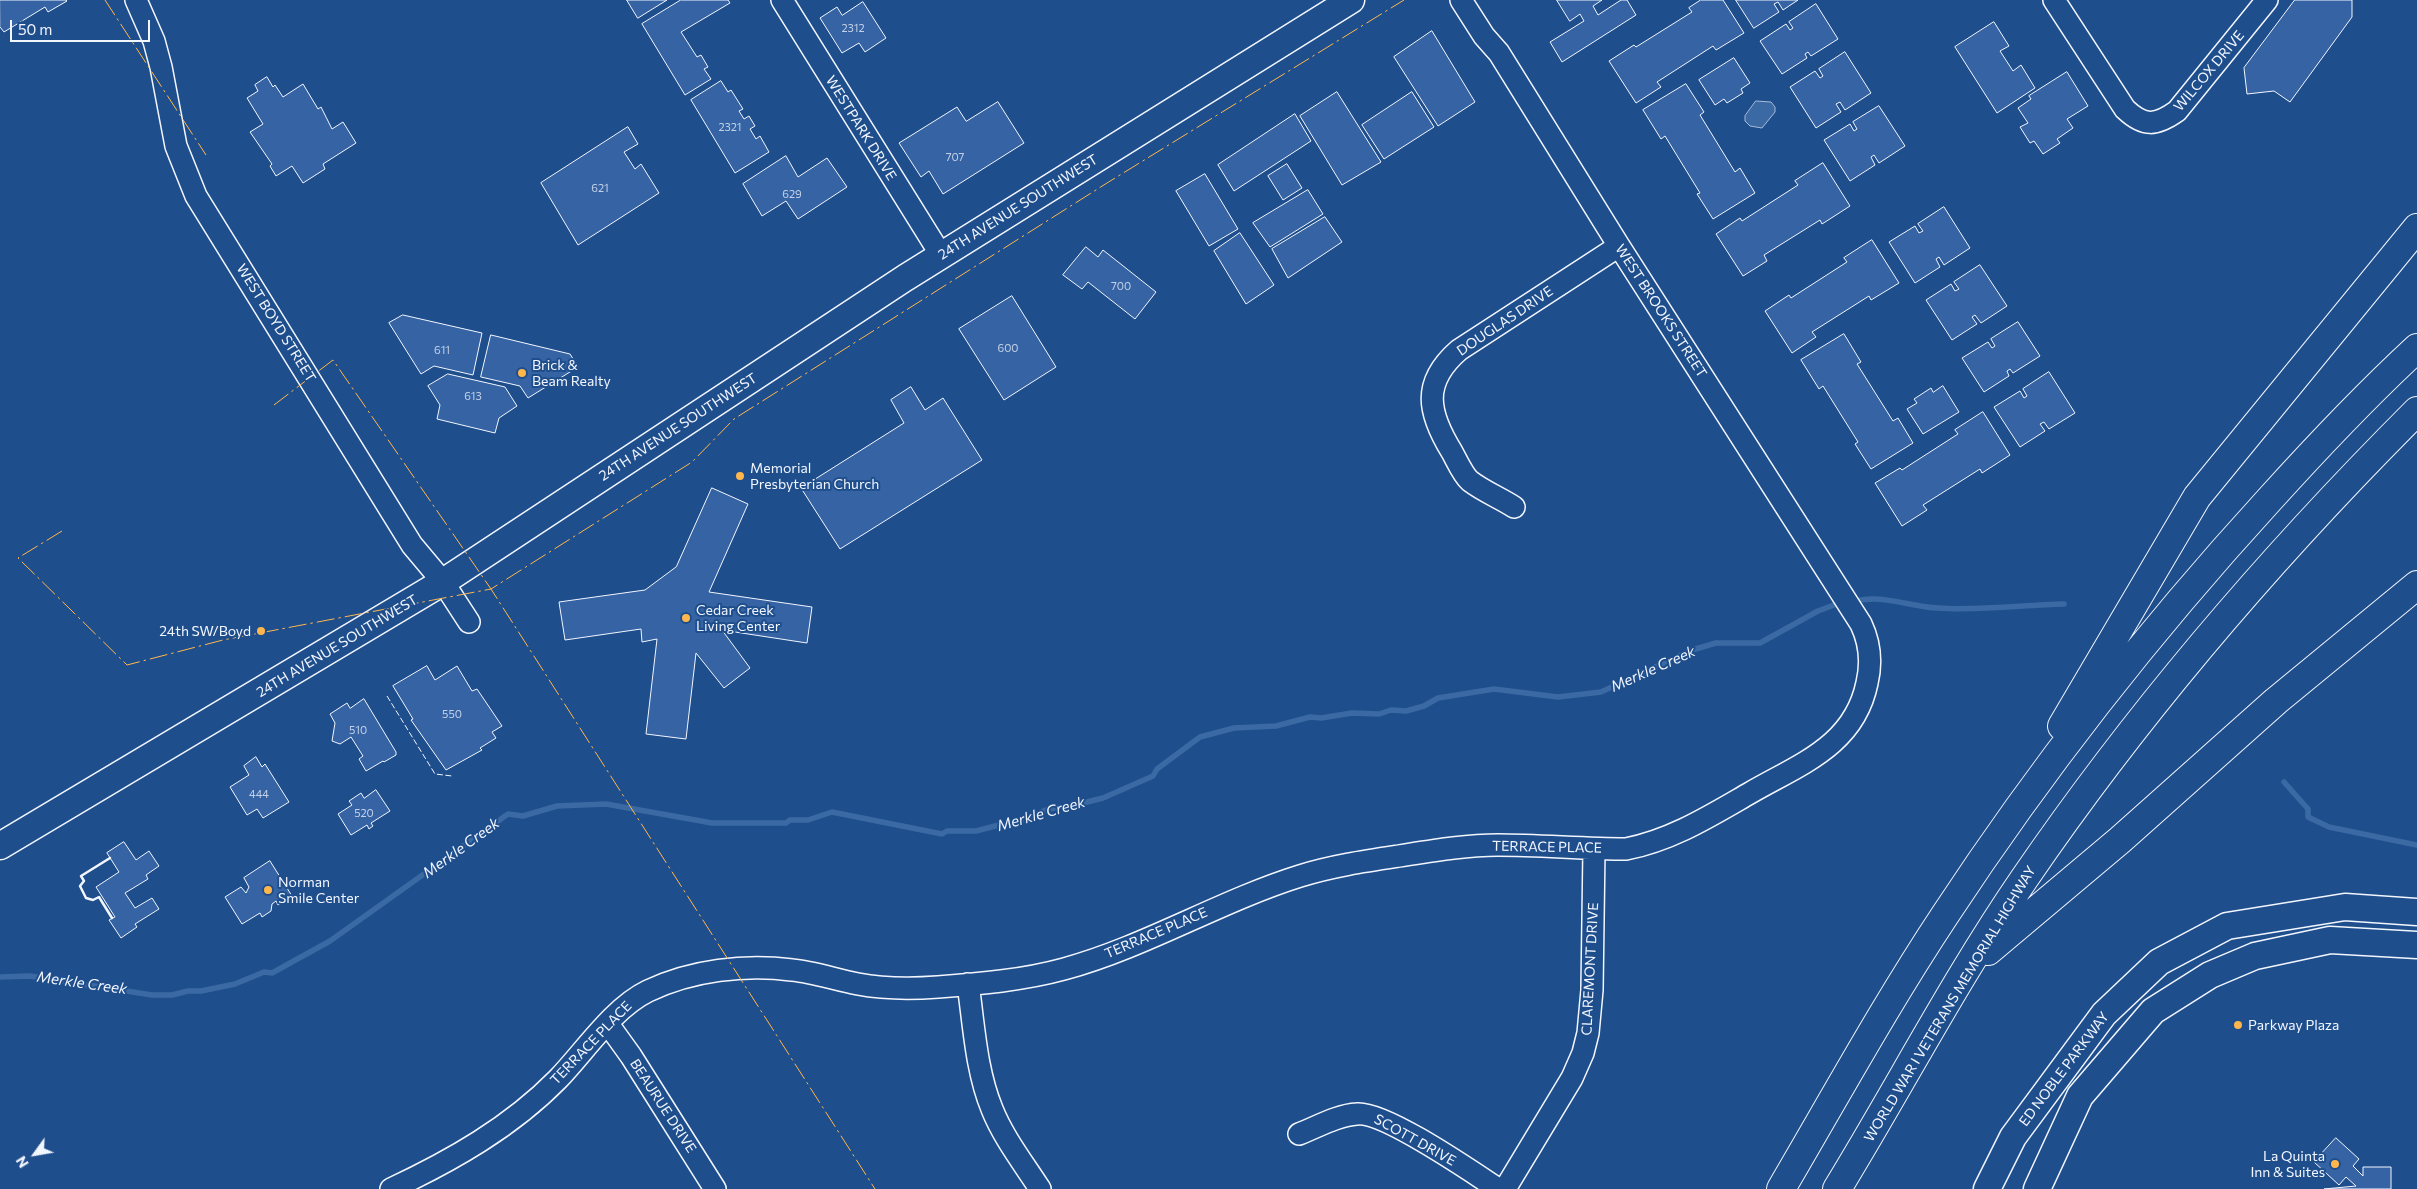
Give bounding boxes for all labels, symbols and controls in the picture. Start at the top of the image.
scale bar [12,10,152,42]
text: 50 m [18,20,52,38]
house number: 2312 [841,21,865,35]
street label: WILCOX DRIVE [2170,27,2248,115]
street label: WESTPARK DRIVE [822,73,900,183]
house number: 2321 [718,120,742,134]
house number: 707 [946,150,964,164]
street label: 24TH AVENUE SOUTHWEST [935,151,1101,263]
house number: 621 [591,181,609,195]
house number: 629 [782,187,802,201]
street label: WEST BROOKS STREET [1612,241,1710,381]
street label: WEST BOYD STREET [233,261,319,385]
house number: 700 [1111,279,1131,293]
street label: DOUGLAS DRIVE [1454,283,1556,359]
house number: 600 [997,341,1019,355]
house number: 611 [434,343,450,357]
place label: Brick & Beam Realty [532,357,611,390]
marker: Brick & Beam Realty [516,367,528,379]
street label: 24TH AVENUE SOUTHWEST [596,370,760,484]
house number: 613 [464,389,482,403]
place label: Memorial Presbyterian Church [750,460,879,492]
marker: Memorial Presbyterian Church [734,470,746,482]
street label: 24TH AVENUE SOUTHWEST [253,591,421,701]
place label: Cedar Creek Living Center [696,602,780,634]
marker: Cedar Creek Living Center [680,612,692,624]
place label: 24th SW/Boyd [159,623,251,639]
marker: 24th SW/Boyd [255,625,267,637]
water label: Merkle Creek [1608,642,1698,696]
house number: 550 [442,707,462,721]
house number: 510 [349,723,367,737]
house number: 444 [249,787,269,801]
water label: Merkle Creek [995,793,1087,835]
house number: 520 [354,806,374,820]
water label: Merkle Creek [419,814,503,882]
street label: TERRACE PLACE [1492,838,1602,856]
street label: WORLD WAR I VETERANS MEMORIAL HIGHWAY [1861,863,2039,1145]
place label: Norman Smile Center [278,874,359,906]
marker: Norman Smile Center [262,884,274,896]
street label: CLAREMONT DRIVE [1578,902,1602,1036]
street label: TERRACE PLACE [1102,904,1210,962]
water label: Merkle Creek [36,968,128,998]
street label: TERRACE PLACE [547,998,635,1088]
street label: ED NOBLE PARKWAY [2016,1009,2112,1129]
place label: Parkway Plaza [2248,1017,2339,1033]
marker: Parkway Plaza [2232,1019,2244,1031]
street label: BEAURUE DRIVE [626,1056,700,1156]
street label: SCOTT DRIVE [1371,1111,1459,1169]
north arrow [10,1129,60,1179]
place label: La Quinta Inn & Suites [2250,1148,2325,1180]
text: N [12,1153,32,1171]
marker: La Quinta Inn & Suites [2329,1158,2341,1170]

